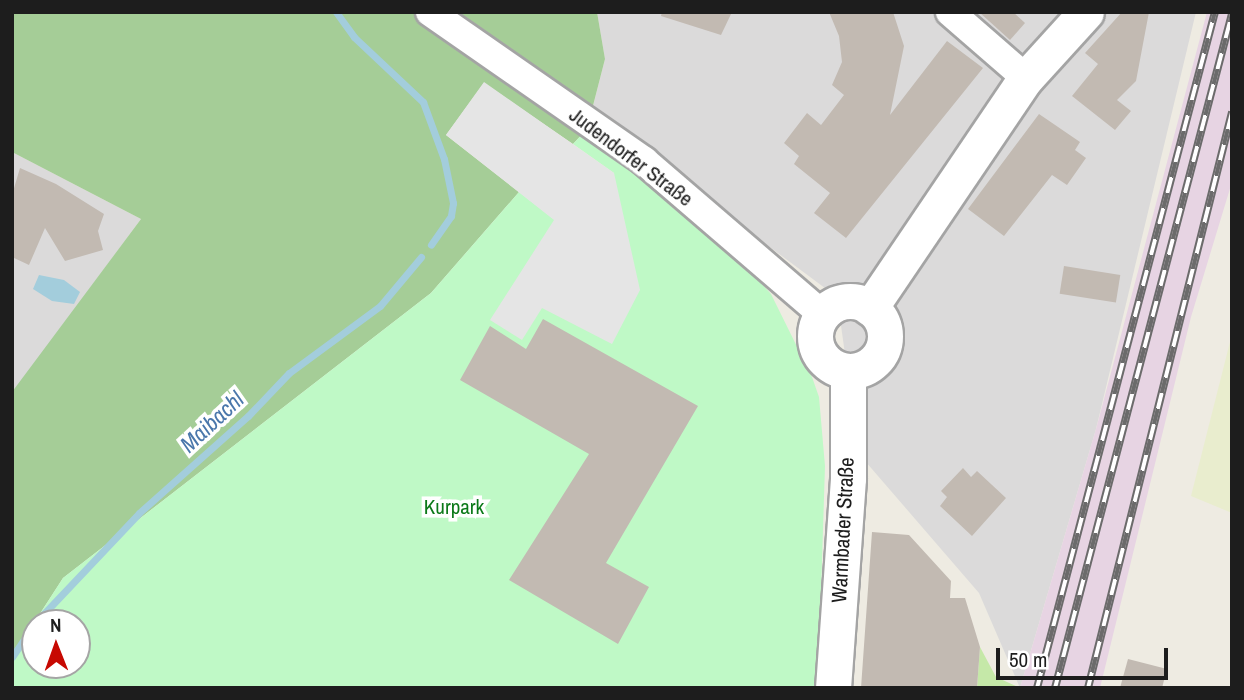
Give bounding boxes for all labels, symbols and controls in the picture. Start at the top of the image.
street label: Judendorfer Straße [564,102,698,212]
water label: Maibachl [175,386,249,458]
street label: Warmbader Straße [827,457,859,603]
park label: Kurpark [424,494,484,520]
north arrow [21,609,91,679]
text: N [50,612,62,638]
scale bar [999,634,1170,678]
text: 50 m [1009,645,1047,674]

